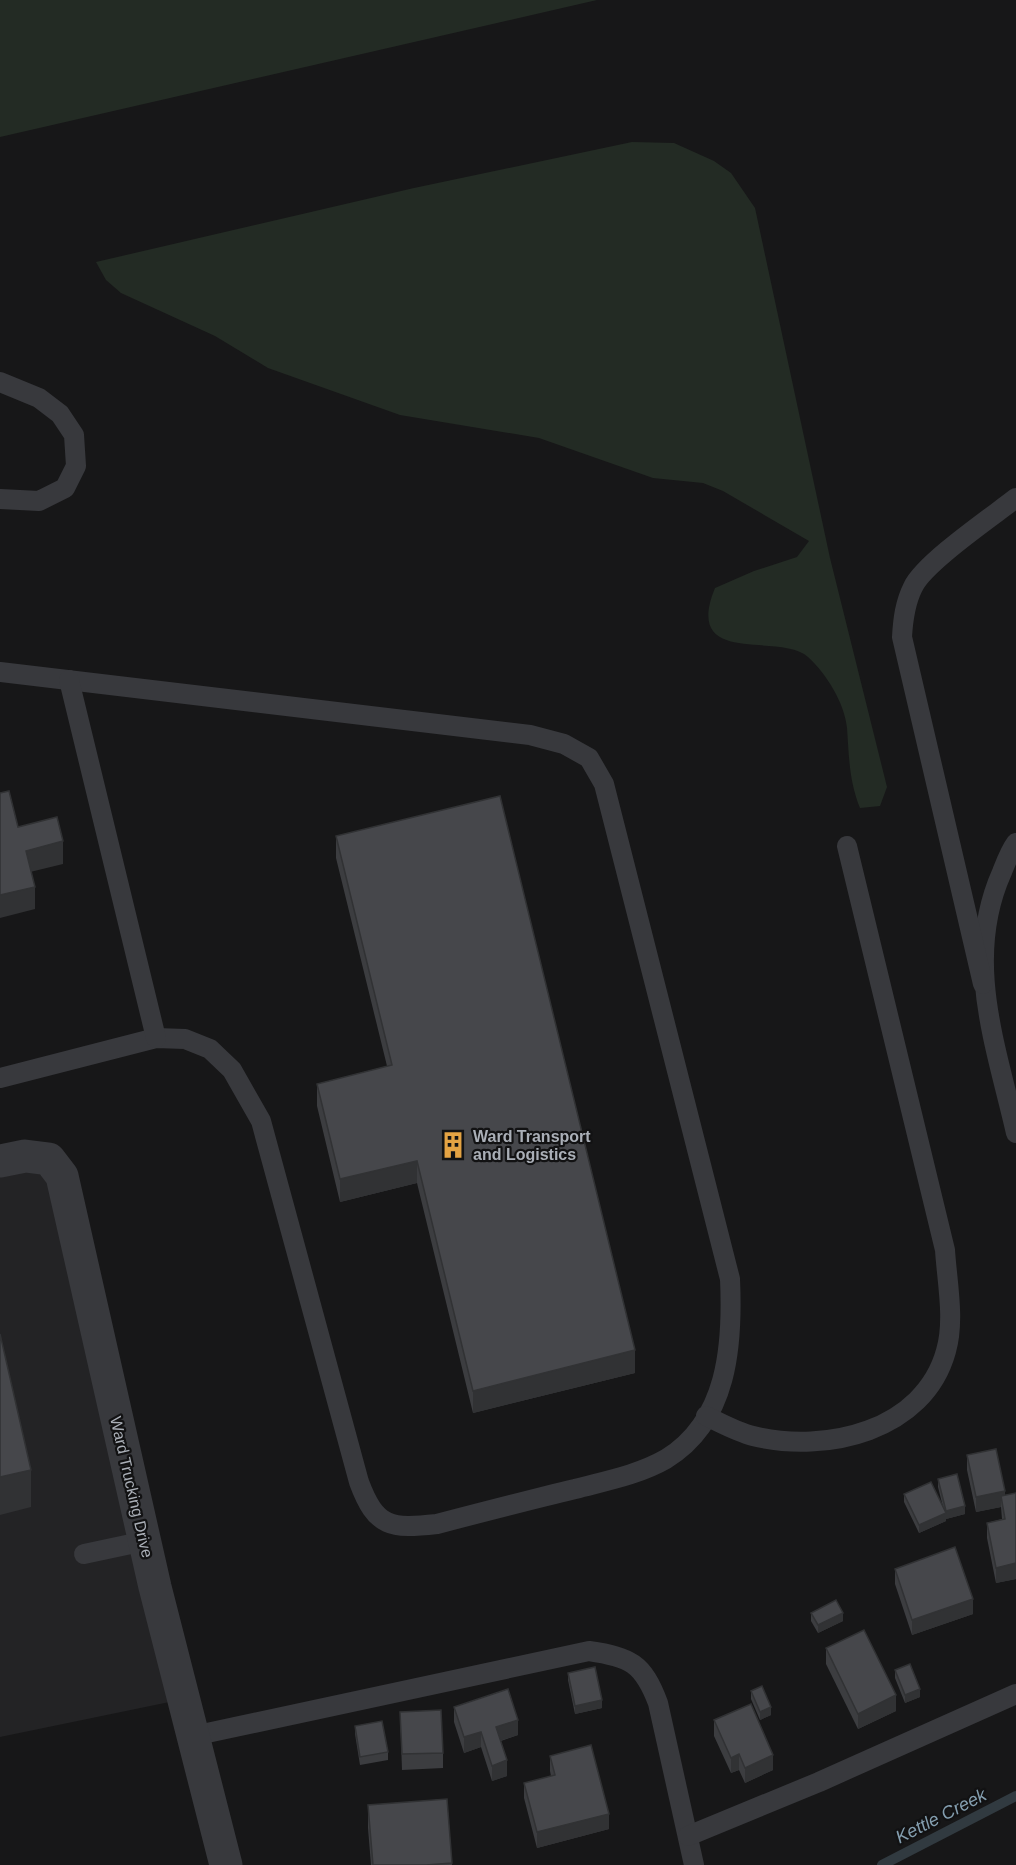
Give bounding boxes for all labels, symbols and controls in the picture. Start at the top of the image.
place label: Ward Transport and Logistics [473,1128,591,1163]
building icon: Ward Transport and Logistics [438,1130,468,1160]
street label: Ward Trucking Drive [107,1415,156,1559]
water label: Kettle Creek [892,1784,991,1847]

